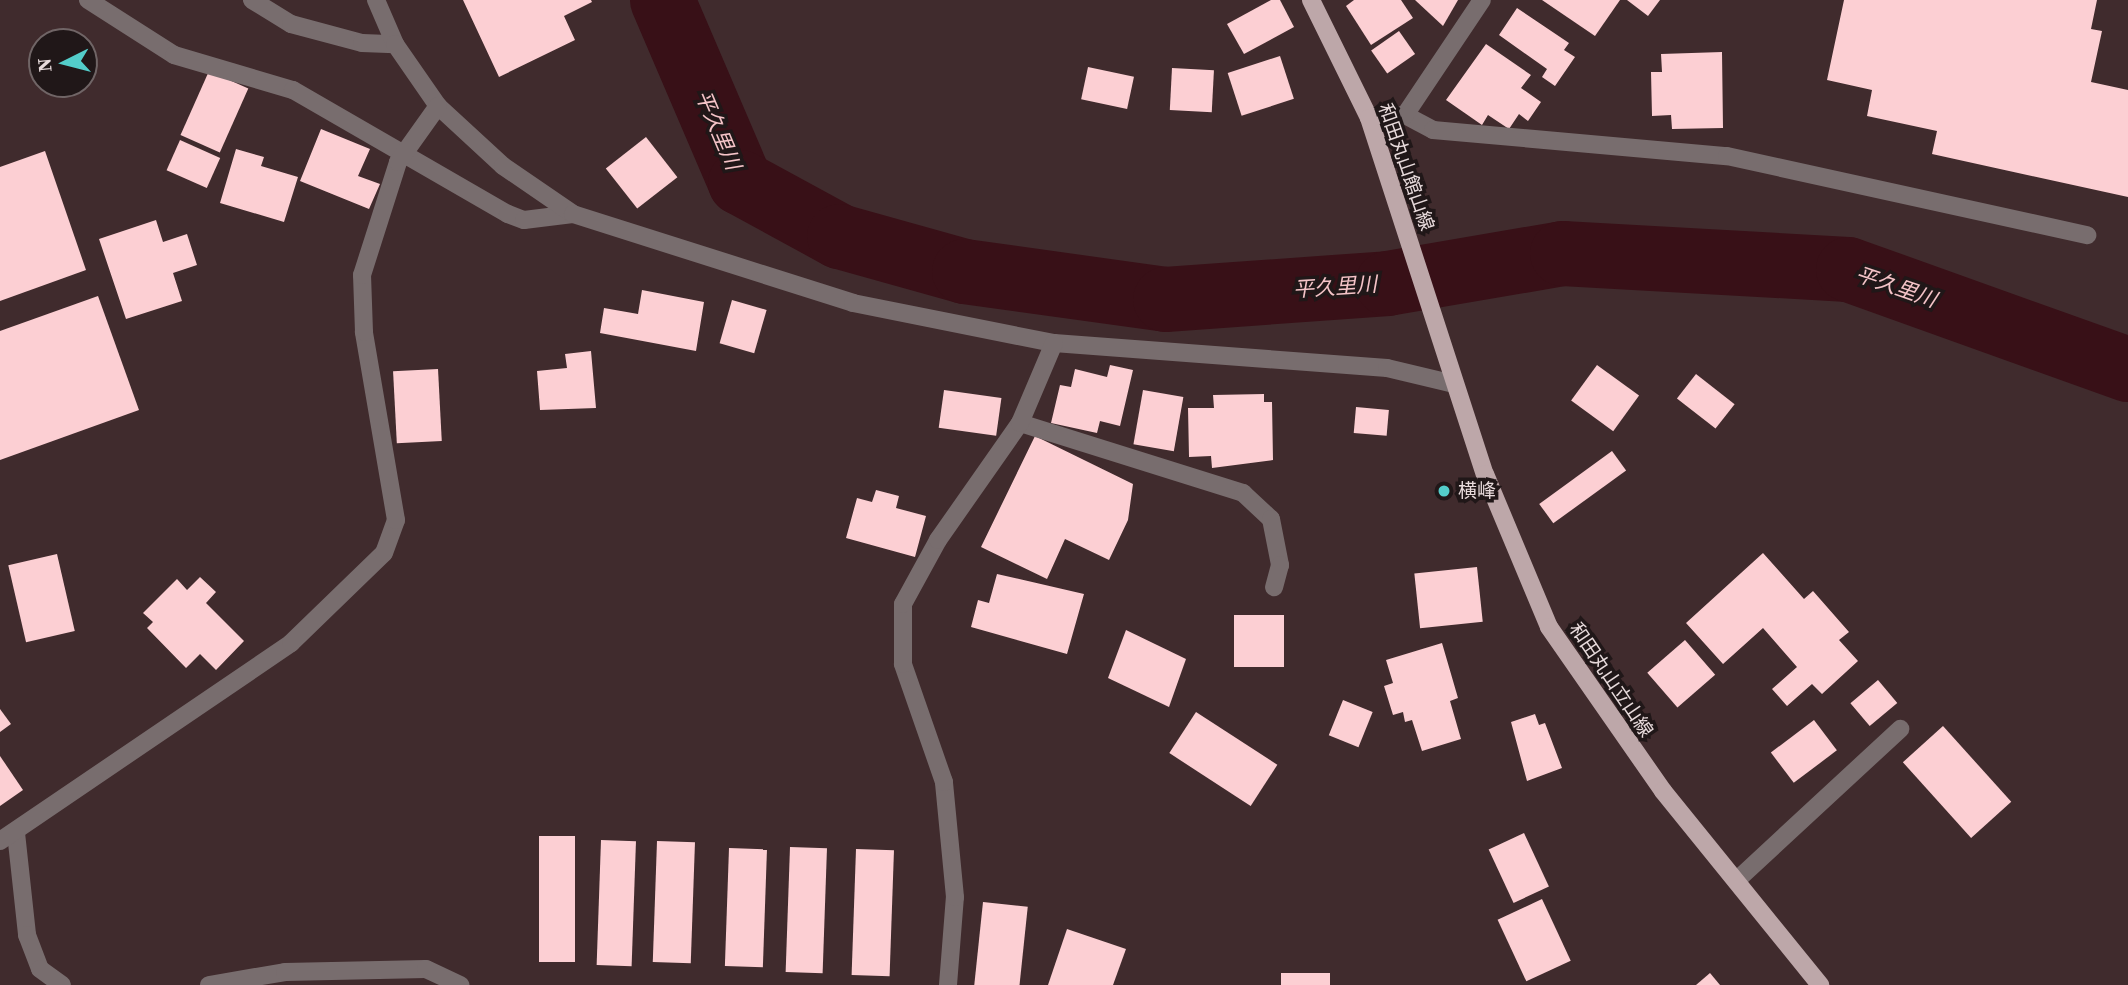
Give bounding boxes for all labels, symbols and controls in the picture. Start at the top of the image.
north arrow [28,28,98,98]
text: N [30,57,58,73]
water label: 平久里川 [690,86,746,174]
street label: 和田丸山館山線 [1374,100,1438,234]
water label: 平久里川 [1852,261,1940,313]
water label: 平久里川 [1292,272,1378,302]
place label: 横峰 [1458,480,1496,502]
marker: 横峰 [1436,483,1452,499]
street label: 和田丸山立山線 [1564,618,1658,742]

